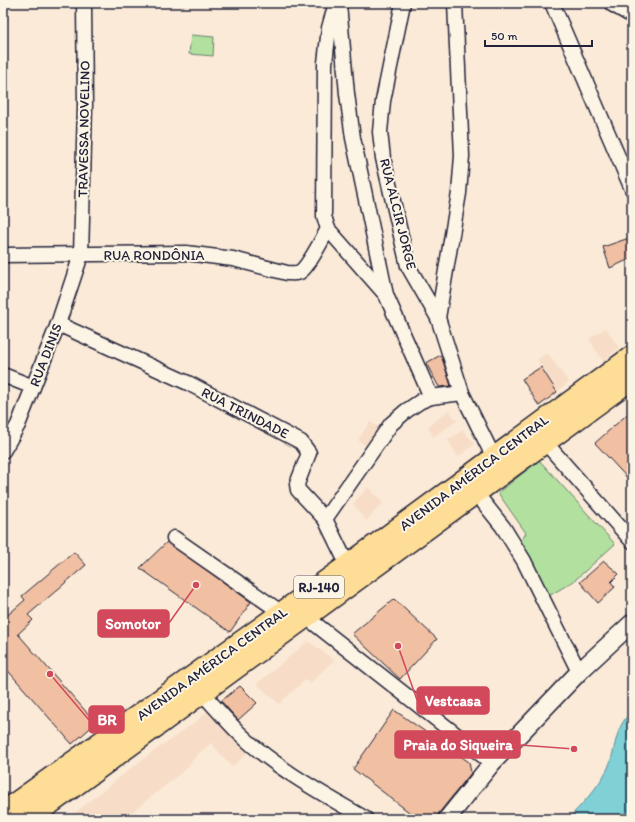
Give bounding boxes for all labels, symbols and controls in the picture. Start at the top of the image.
scale bar [485,22,592,48]
text: 50 m [491,29,517,43]
street label: TRAVESSA NOVELINO [74,60,94,198]
street label: RUA ALCIR JORGE [376,156,420,272]
street label: RUA RONDÔNIA [103,247,205,264]
street label: RUA DINIS [26,321,66,389]
street label: RUA TRINDADE [198,384,292,442]
street label: AVENIDA AMÉRICA CENTRAL [396,411,552,535]
road number: RJ-140 [294,576,344,598]
street label: AVENIDA AMÉRICA CENTRAL [133,604,291,724]
callout: Somotor [98,610,169,637]
text: Somotor [105,615,162,633]
callout: Vestcasa [417,687,489,714]
text: Vestcasa [425,692,481,710]
callout: BR [89,706,124,733]
text: BR [98,711,117,729]
callout: Praia do Siqueira [395,731,520,758]
text: Praia do Siqueira [403,736,513,755]

